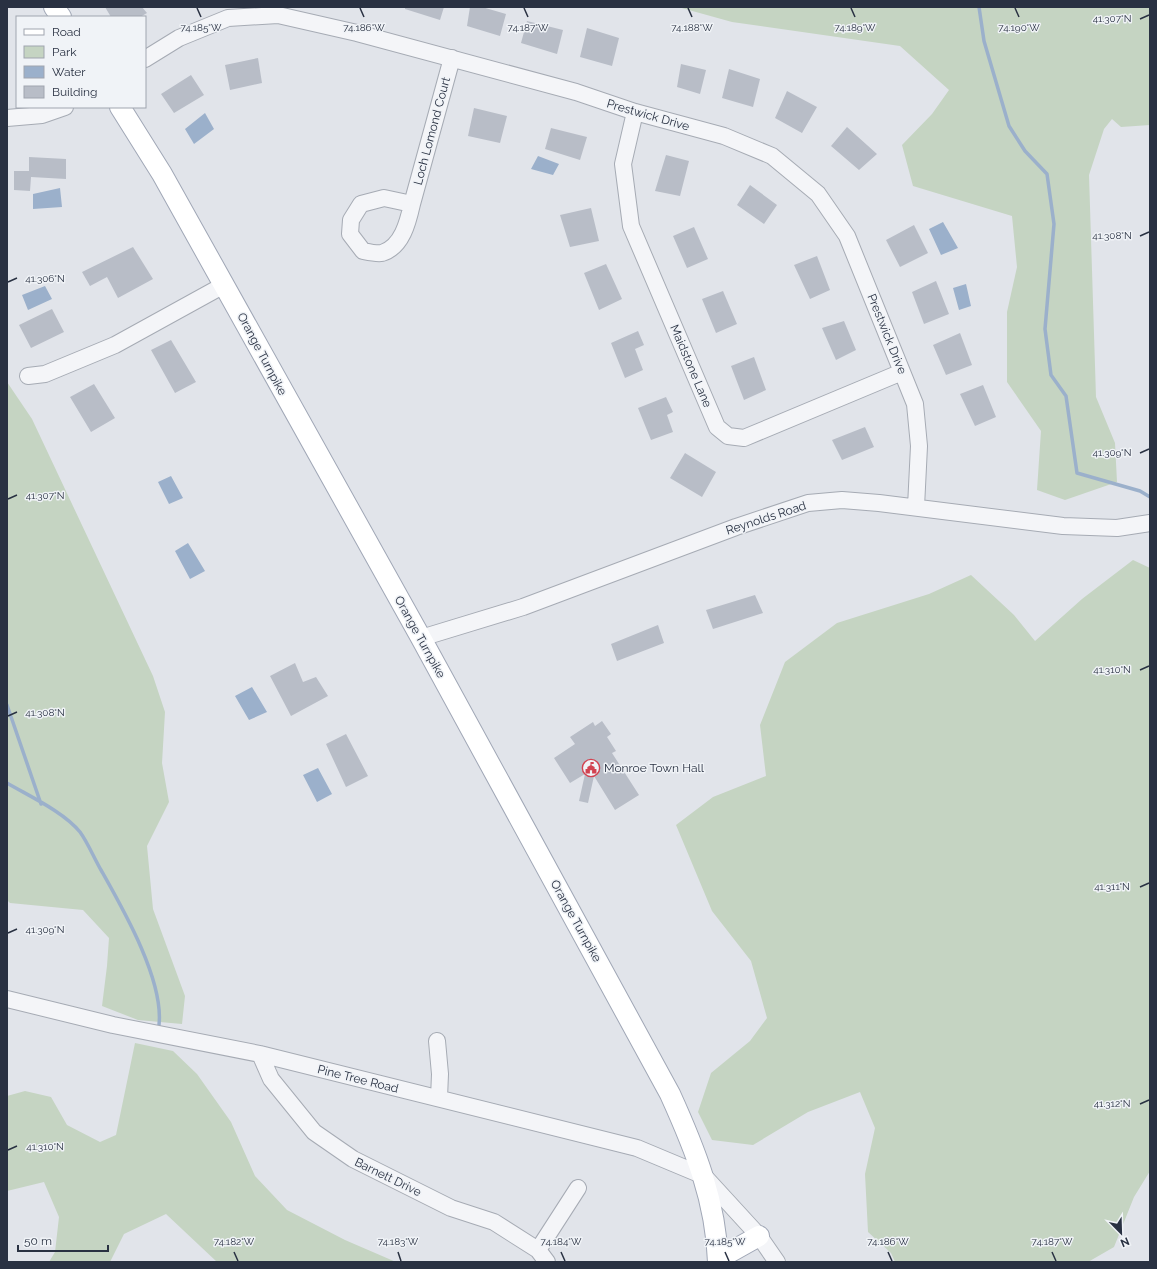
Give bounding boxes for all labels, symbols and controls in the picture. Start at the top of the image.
text: 41.307°N [1093,13,1131,24]
legend [16,16,146,108]
text: 74.185°W [181,22,222,33]
text: 74.186°W [343,22,385,33]
text: 74.187°W [508,22,549,33]
text: 74.188°W [671,22,713,33]
text: 74.189°W [834,22,876,33]
text: 74.190°W [998,22,1040,33]
text: Road [52,25,81,39]
text: Park [52,45,77,59]
text: Water [52,65,86,79]
street label: Loch Lomond Court [411,76,453,186]
text: Building [52,85,98,99]
street label: Prestwick Drive [605,97,691,133]
text: 41.308°N [1092,230,1132,241]
text: 41.306°N [25,273,65,284]
street label: Prestwick Drive [865,292,909,376]
street label: Orange Turnpike [234,310,290,398]
street label: Maidstone Lane [667,322,715,410]
text: 41.309°N [1093,447,1132,458]
text: 41.307°N [26,490,64,501]
street label: Reynolds Road [724,498,808,538]
street label: Orange Turnpike [392,594,448,680]
text: 41.310°N [1093,664,1131,675]
text: 41.308°N [25,707,65,718]
public building icon: Monroe Town Hall [581,758,601,778]
place label: Monroe Town Hall [604,761,705,775]
street label: Orange Turnpike [548,878,604,964]
text: 41.311°N [1094,881,1130,892]
text: 41.309°N [26,924,65,935]
street label: Pine Tree Road [316,1062,400,1096]
text: 41.312°N [1094,1098,1130,1109]
text: 41.310°N [26,1141,64,1152]
street label: Barnett Drive [352,1155,424,1199]
north arrow [1101,1213,1141,1253]
scale bar [18,1227,108,1253]
text: 50 m [24,1234,52,1248]
text: N [1118,1234,1131,1249]
text: 74.182°W [214,1236,255,1247]
text: 74.183°W [378,1236,419,1247]
text: 74.184°W [541,1236,582,1247]
text: 74.185°W [705,1236,746,1247]
text: 74.186°W [867,1236,909,1247]
text: 74.187°W [1032,1236,1073,1247]

